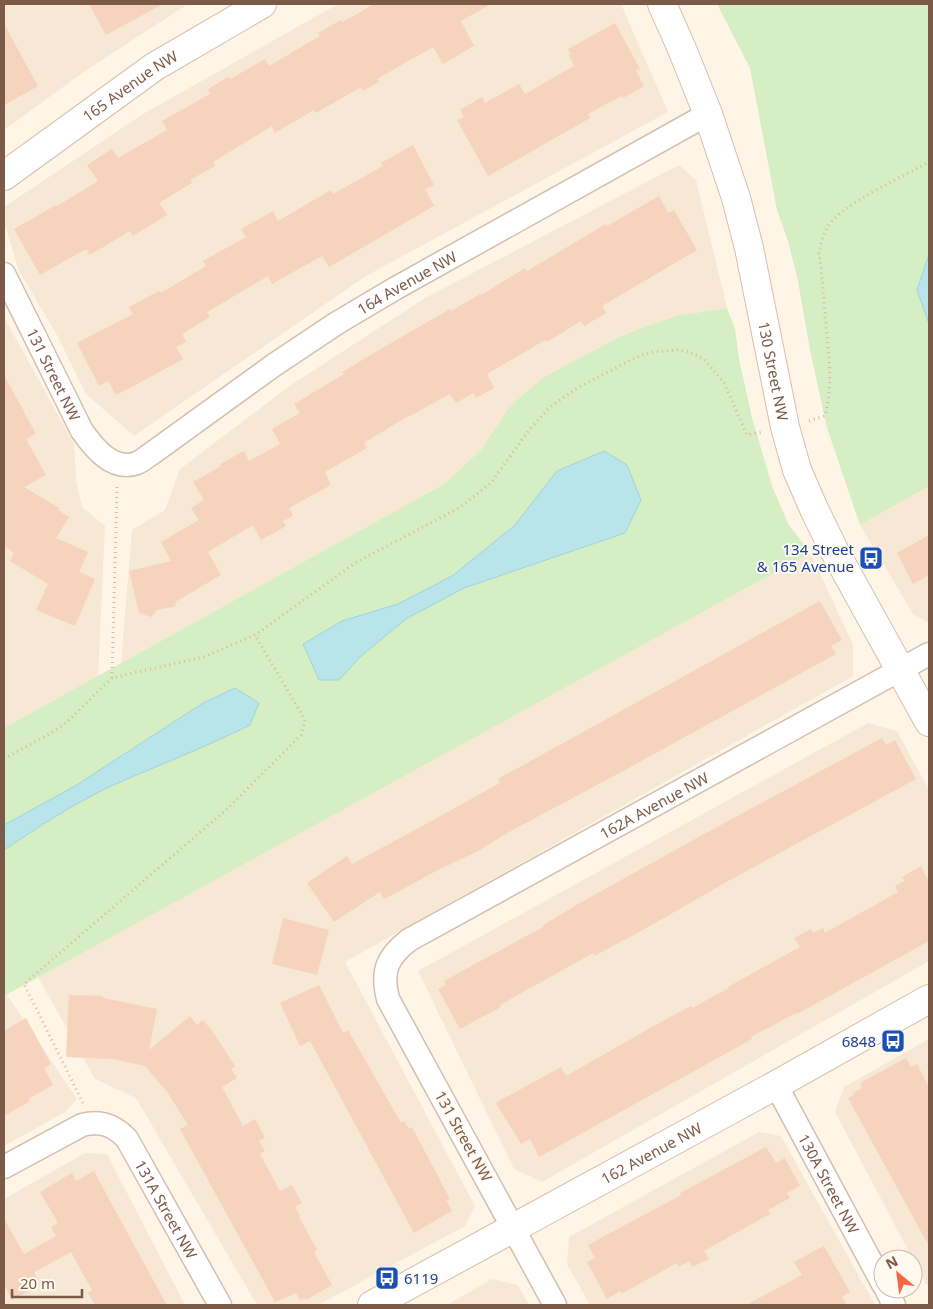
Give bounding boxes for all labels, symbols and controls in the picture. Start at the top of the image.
street label: 165 Avenue NW [78,46,181,126]
street label: 164 Avenue NW [353,246,460,319]
street label: 130 Street NW [754,320,794,423]
street label: 131 Street NW [22,325,85,424]
place label: 134 Street & 165 Avenue [757,539,855,576]
bus stop icon: 134 Street & 165 Avenue [858,545,884,571]
street label: 162A Avenue NW [596,767,712,843]
bus stop icon: 6848 [880,1028,906,1054]
place label: 6848 [842,1031,876,1051]
street label: 131 Street NW [431,1087,497,1185]
street label: 162 Avenue NW [597,1117,705,1188]
street label: 130A Street NW [794,1130,864,1237]
street label: 131A Street NW [131,1156,202,1262]
north arrow [873,1249,923,1299]
text: N [882,1251,901,1273]
bus stop icon: 6119 [374,1265,400,1291]
scale bar [12,1266,82,1298]
place label: 6119 [404,1268,438,1288]
text: 20 m [20,1273,55,1293]

